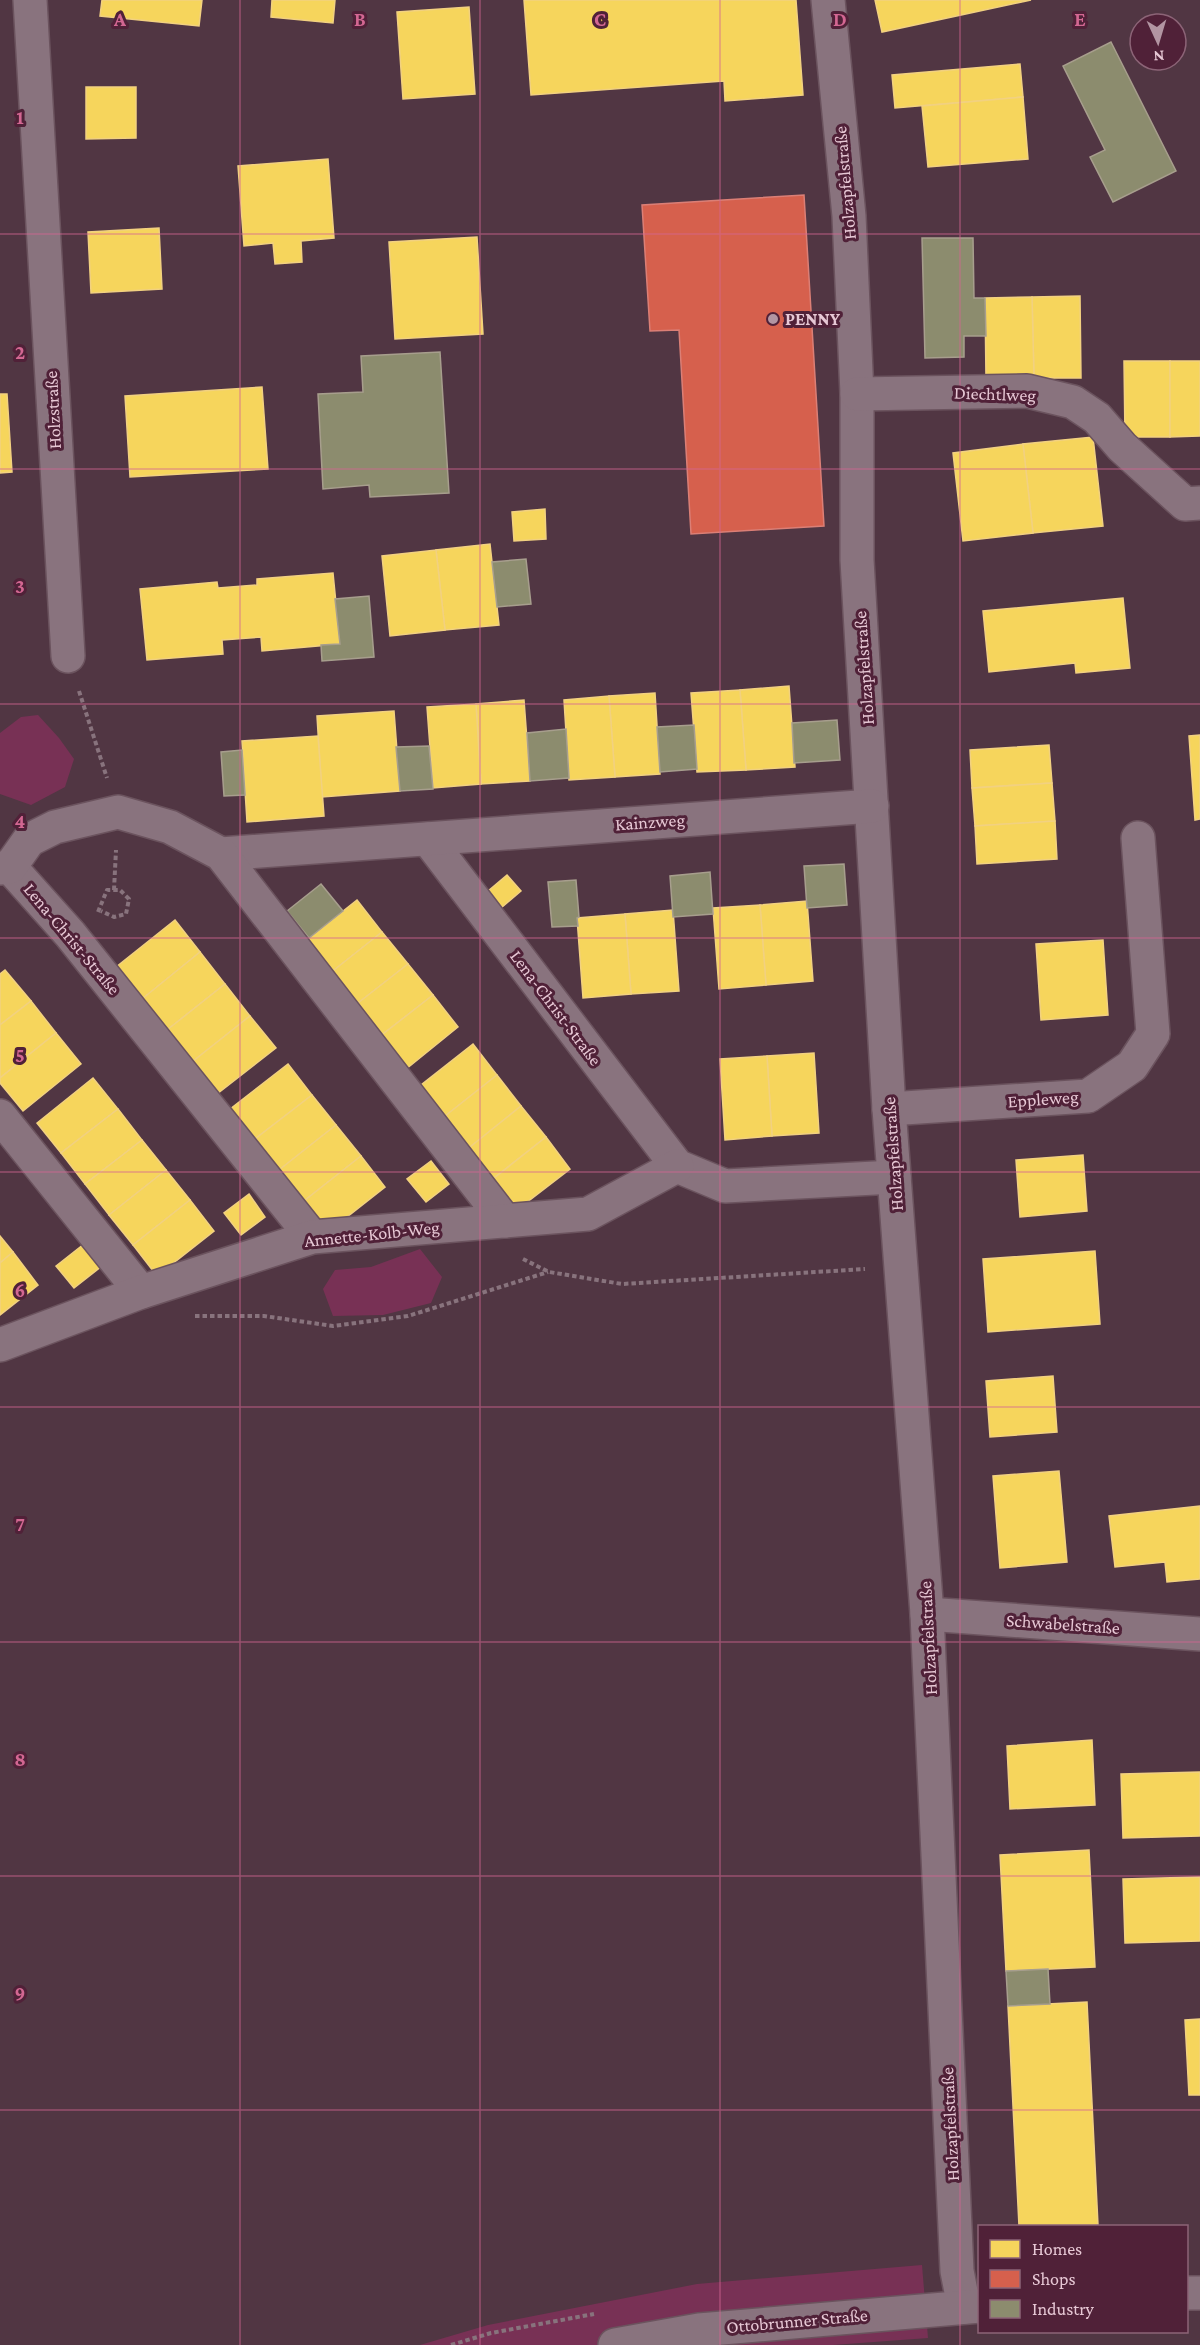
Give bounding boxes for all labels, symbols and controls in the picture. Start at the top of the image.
text: A [113,8,127,30]
text: B [354,8,366,30]
text: C [594,8,606,30]
text: D [833,8,847,30]
text: E [1074,8,1086,30]
north arrow [1128,12,1188,72]
text: N [1153,48,1165,65]
text: 1 [16,106,24,128]
street label: Holzapfelstraße [830,125,860,241]
place label: PENNY [785,309,841,329]
marker: PENNY [766,312,780,326]
text: 2 [15,341,25,363]
street label: Holzstraße [41,370,65,450]
street label: Diechtlweg [954,383,1037,405]
text: 3 [15,575,25,597]
street label: Holzapfelstraße [850,610,878,726]
text: 4 [15,810,26,832]
street label: Kainzweg [614,810,686,834]
street label: Lena-Christ-Straße [20,879,124,999]
street label: Lena-Christ-Straße [506,946,606,1070]
text: 5 [15,1044,25,1066]
street label: Eppleweg [1007,1087,1079,1111]
street label: Holzapfelstraße [879,1096,907,1212]
street label: Annette-Kolb-Weg [303,1217,441,1251]
text: 6 [15,1279,25,1301]
text: 7 [15,1513,25,1535]
street label: Holzapfelstraße [915,1580,941,1695]
street label: Schwabelstraße [1005,1610,1121,1638]
text: 8 [14,1748,26,1770]
text: 9 [15,1982,25,2004]
street label: Holzapfelstraße [937,2066,963,2181]
legend [978,2225,1188,2333]
text: Homes [1032,2239,1082,2259]
text: Shops [1032,2269,1076,2289]
text: Industry [1032,2299,1095,2319]
street label: Ottobrunner Straße [726,2305,869,2337]

